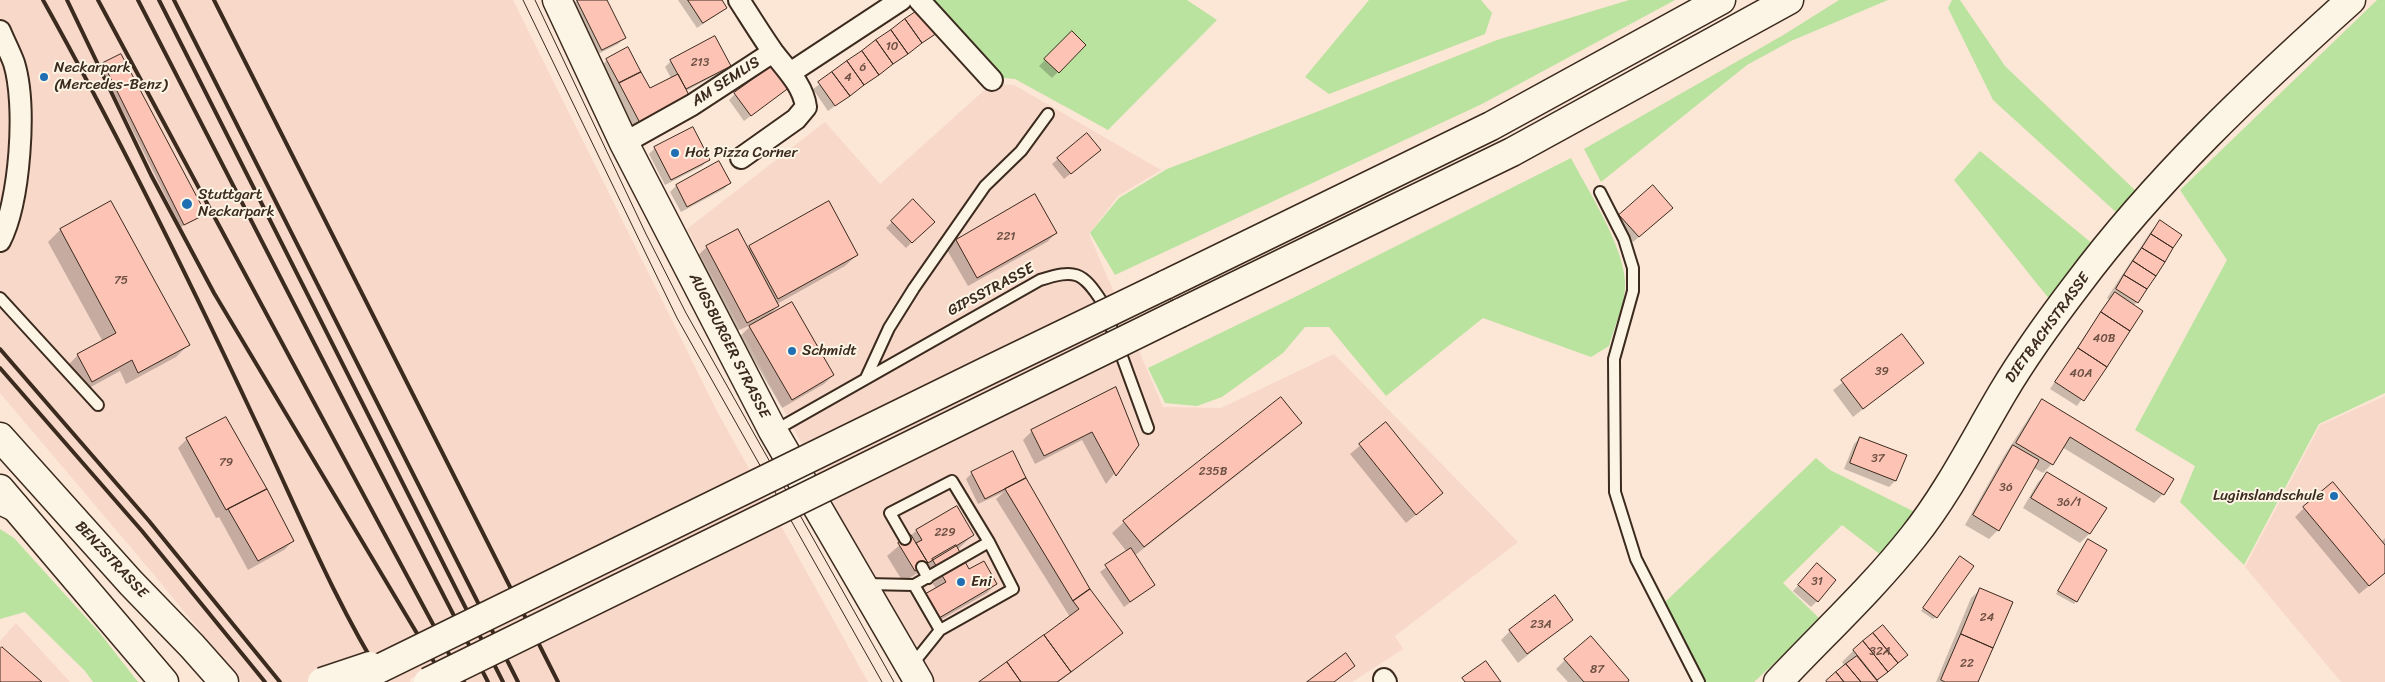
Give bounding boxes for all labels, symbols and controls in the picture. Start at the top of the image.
house number: 10 [886,40,898,54]
street label: AM SEMLIS [689,53,763,111]
house number: 213 [691,56,709,70]
place label: Neckarpark (Mercedes-Benz) [54,59,167,94]
house number: 6 [860,61,866,75]
marker: Neckarpark (Mercedes-Benz) [38,71,50,83]
house number: 4 [844,71,852,85]
place label: Hot Pizza Corner [685,144,798,162]
marker: Hot Pizza Corner [669,147,681,159]
place label: Stuttgart Neckarpark [198,186,275,221]
marker: Stuttgart Neckarpark [180,197,194,211]
house number: 221 [997,230,1015,244]
street label: GIPSSTRASSE [945,260,1037,320]
street label: DIETBACHSTRASSE [2002,269,2094,387]
street label: AUGSBURGER STRASSE [685,270,773,422]
house number: 75 [114,274,128,288]
house number: 40B [2093,332,2115,346]
place label: Schmidt [802,342,857,360]
marker: Schmidt [786,345,798,357]
house number: 39 [1875,365,1889,379]
house number: 40A [2070,367,2092,381]
house number: 37 [1871,452,1885,466]
house number: 79 [219,456,233,470]
house number: 235B [1199,465,1227,479]
house number: 36 [1999,481,2013,495]
place label: Luginslandschule [2213,487,2324,505]
marker: Luginslandschule [2328,490,2340,502]
house number: 36/1 [2057,496,2081,510]
street label: BENZSTRASSE [71,518,151,602]
house number: 229 [934,526,956,540]
place label: Eni [971,573,992,591]
house number: 31 [1811,575,1823,589]
marker: Eni [955,576,967,588]
house number: 24 [1980,611,1994,625]
house number: 23A [1530,618,1552,632]
house number: 32A [1869,645,1891,659]
house number: 22 [1960,657,1974,671]
house number: 87 [1590,663,1604,677]

